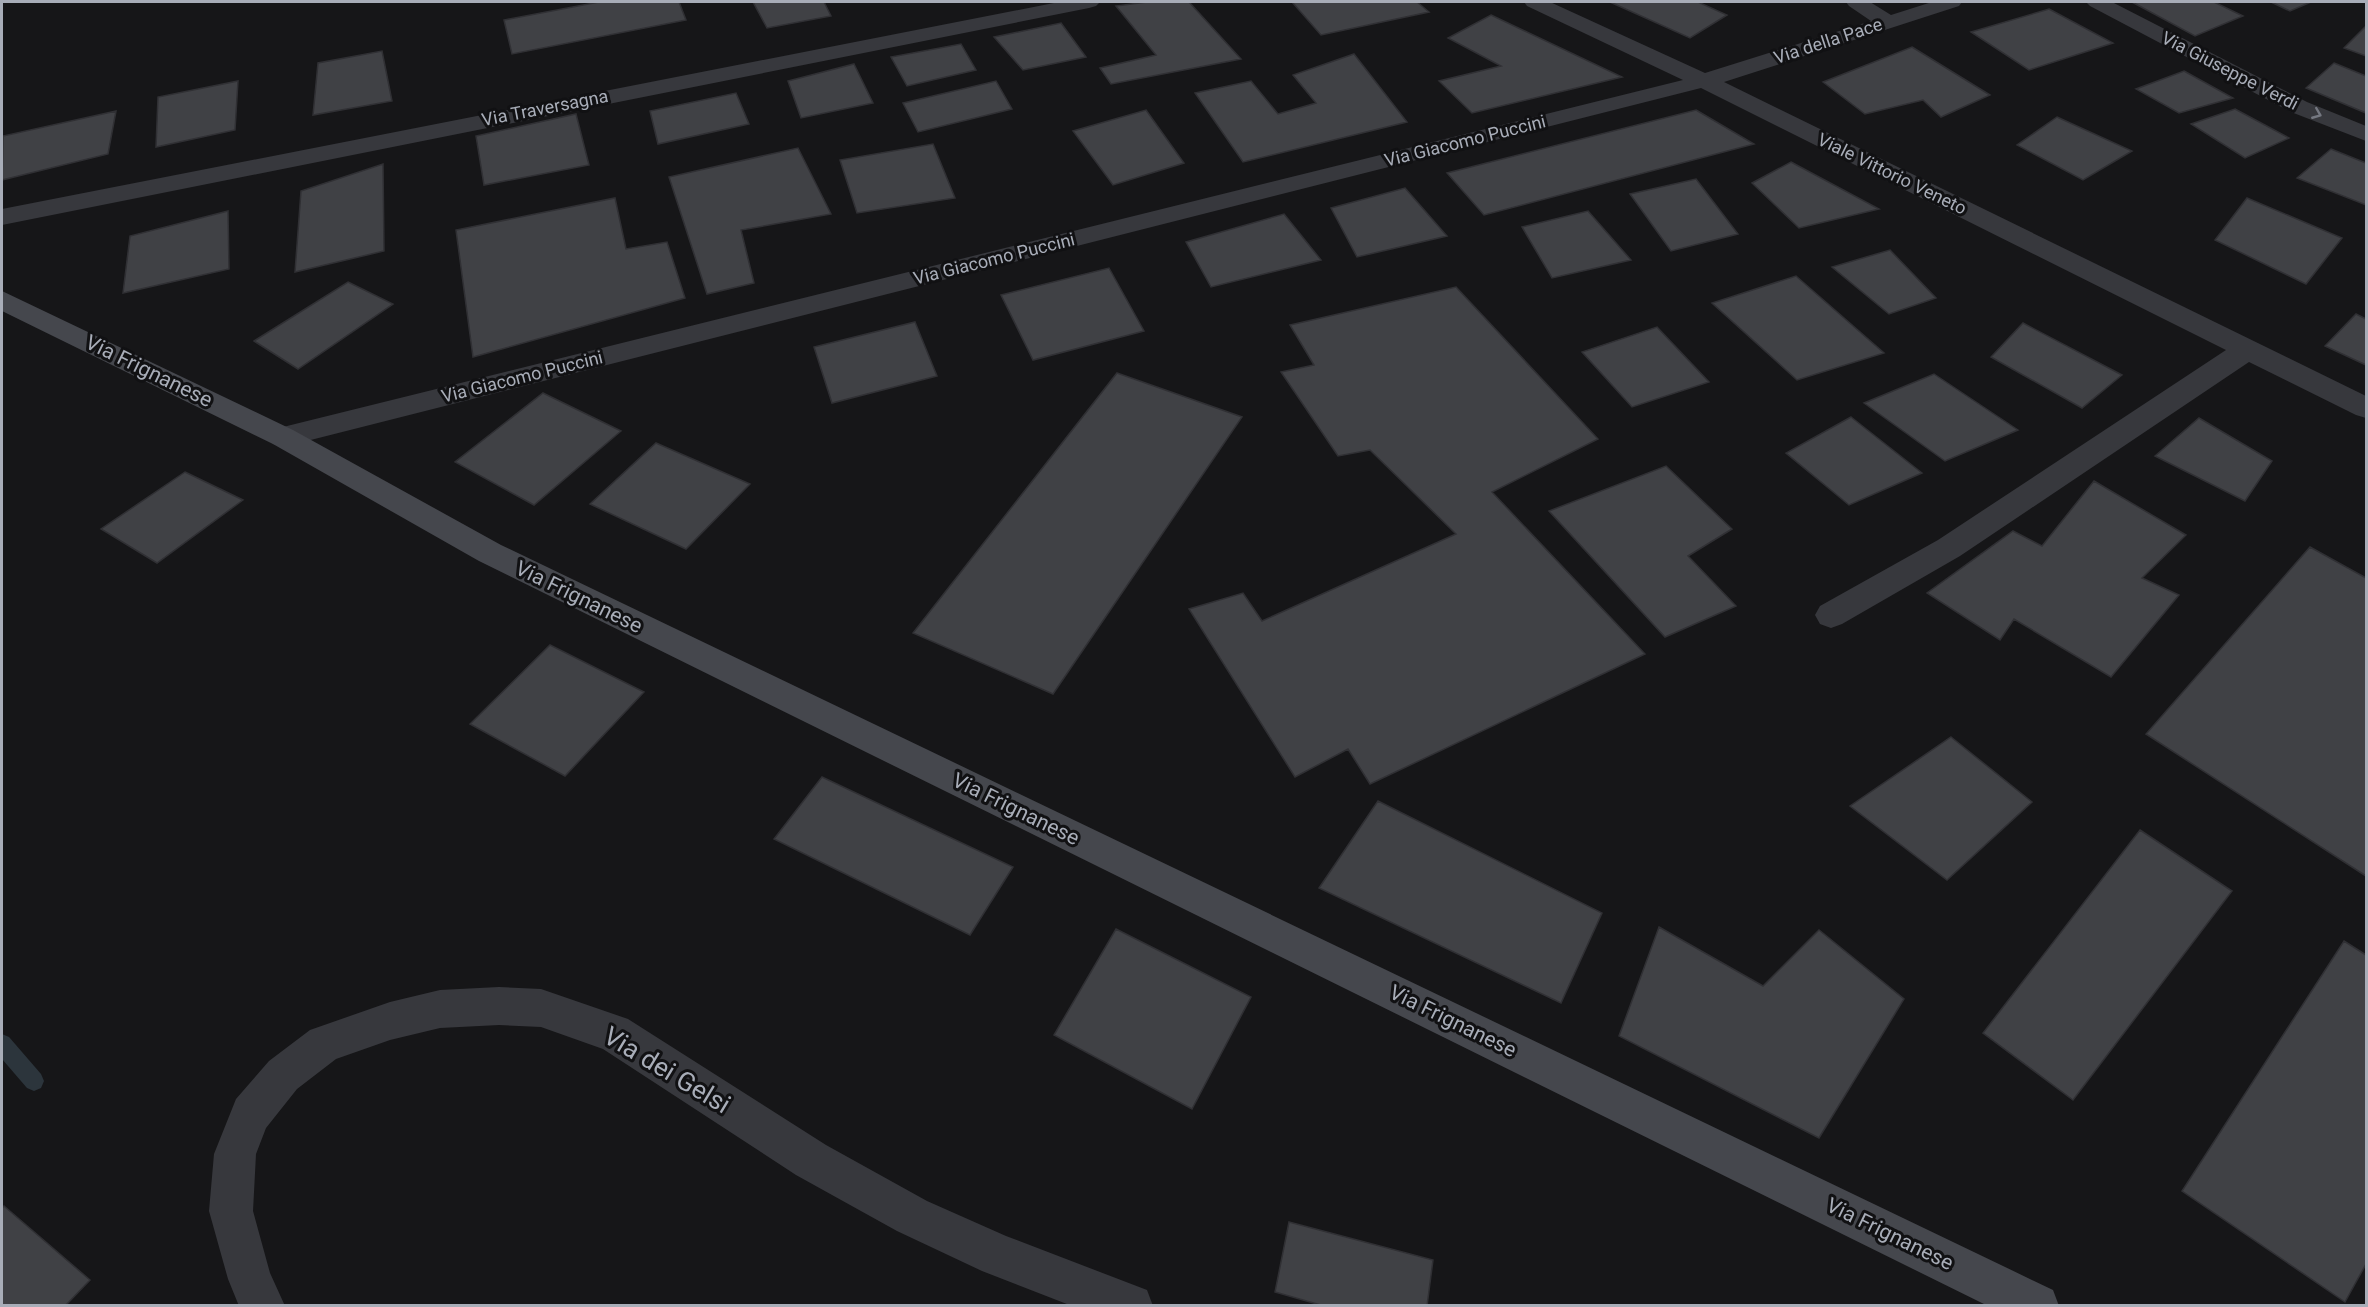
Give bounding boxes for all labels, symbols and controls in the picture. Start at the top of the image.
street label: Via della Pace [1771,13,1885,68]
street label: Via Giuseppe Verdi [2158,27,2302,114]
street label: Via Traversagna [480,85,610,130]
one-way arrow [2311,107,2322,119]
street label: Via Giacomo Puccini [1382,110,1548,171]
street label: Viale Vittorio Veneto [1814,128,1970,219]
street label: Via Giacomo Puccini [911,228,1077,289]
street label: Via Frignanese [82,330,216,412]
street label: Via Giacomo Puccini [439,346,605,407]
street label: Via Frignanese [512,556,646,638]
street label: Via Frignanese [949,768,1083,850]
street label: Via Frignanese [1386,980,1520,1062]
street label: Via dei Gelsi [598,1021,736,1119]
street label: Via Frignanese [1823,1193,1957,1275]

